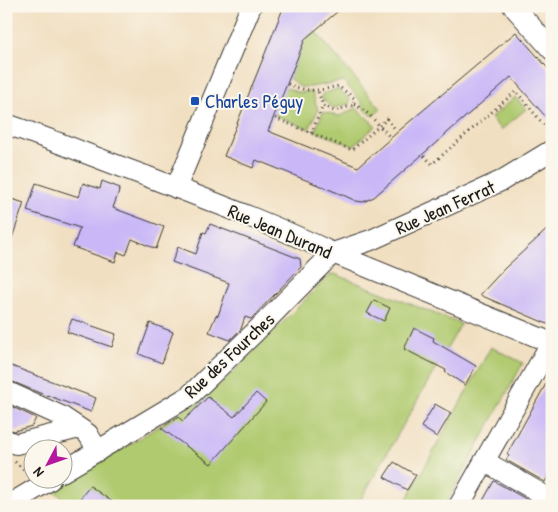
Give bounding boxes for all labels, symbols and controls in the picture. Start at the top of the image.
place label: Charles Péguy [205,88,303,114]
marker: Charles Péguy [189,95,201,107]
street label: Rue Jean Ferrat [391,173,499,241]
street label: Rue Jean Durand [224,197,336,265]
street label: Rue des Fourches [178,306,280,404]
north arrow [22,440,72,490]
text: N [28,463,47,482]

